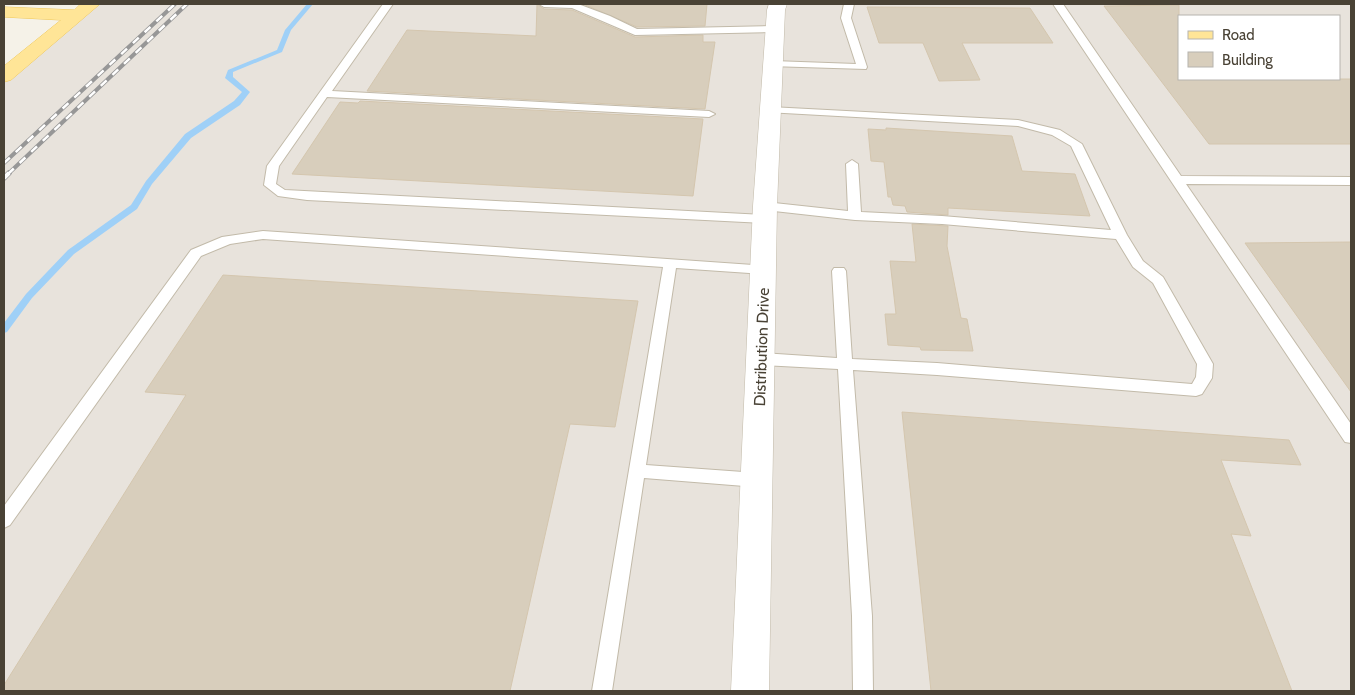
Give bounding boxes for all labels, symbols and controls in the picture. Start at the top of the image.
legend [1178,15,1340,80]
text: Road [1222,26,1255,44]
text: Building [1222,51,1273,69]
street label: Distribution Drive [750,287,773,407]

